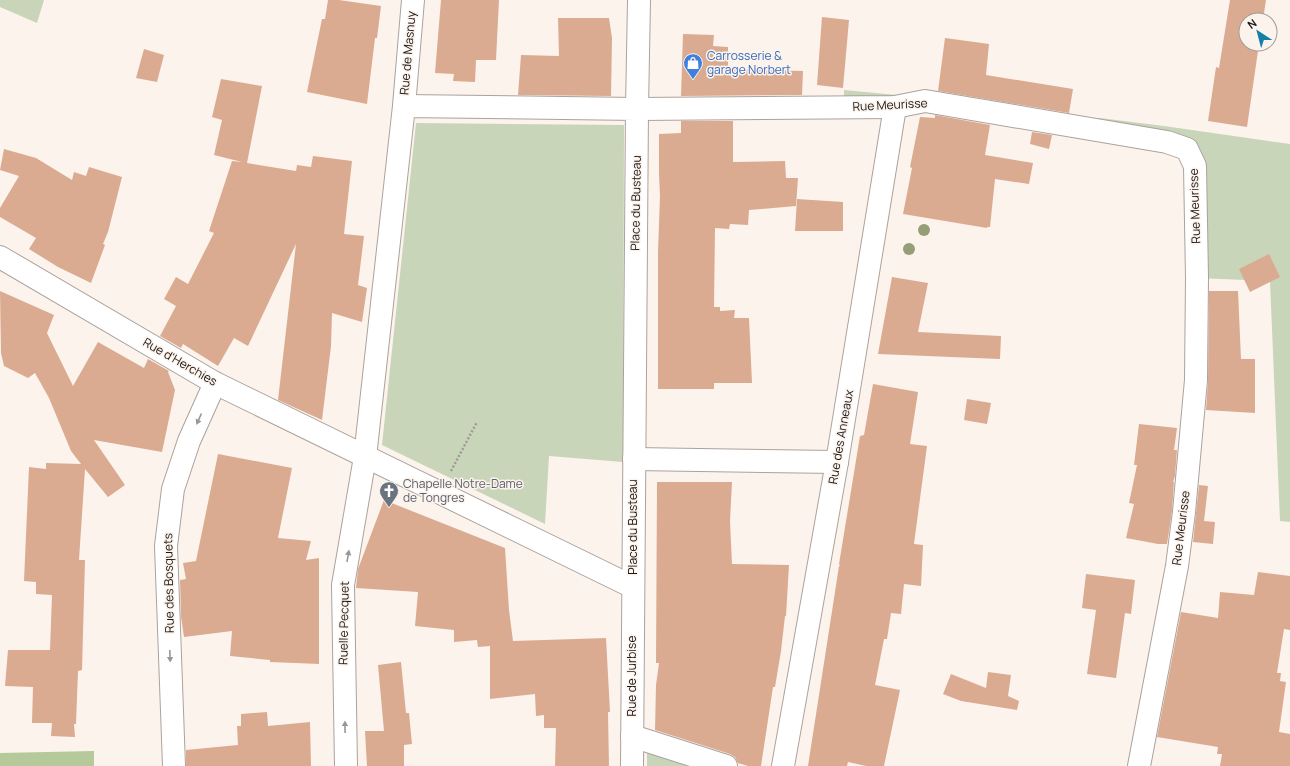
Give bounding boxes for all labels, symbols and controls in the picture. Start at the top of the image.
street label: Rue de Masnuy [395,10,420,96]
north arrow [1238,12,1278,52]
text: N [1244,15,1260,32]
place label: Carrosserie & garage Norbert [707,47,791,78]
shop icon: Carrosserie & garage Norbert [682,52,704,80]
street label: Rue Meurisse [852,94,928,115]
street label: Place du Busteau [626,155,645,251]
street label: Rue Meurisse [1185,168,1204,244]
street label: Rue d'Herchies [140,333,220,390]
street label: Rue des Anneaux [824,388,857,486]
one-way arrow [196,413,202,425]
place label: Chapelle Notre-Dame de Tongres [403,475,523,506]
street label: Place du Busteau [624,479,641,575]
church icon: Chapelle Notre-Dame de Tongres [378,480,400,508]
street label: Rue Meurisse [1167,490,1194,566]
street label: Rue des Bosquets [159,533,178,633]
one-way arrow [345,549,351,562]
street label: Ruelle Pecquet [334,581,353,665]
street label: Rue de Jurbise [623,636,640,716]
one-way arrow [167,650,173,663]
one-way arrow [342,720,348,733]

